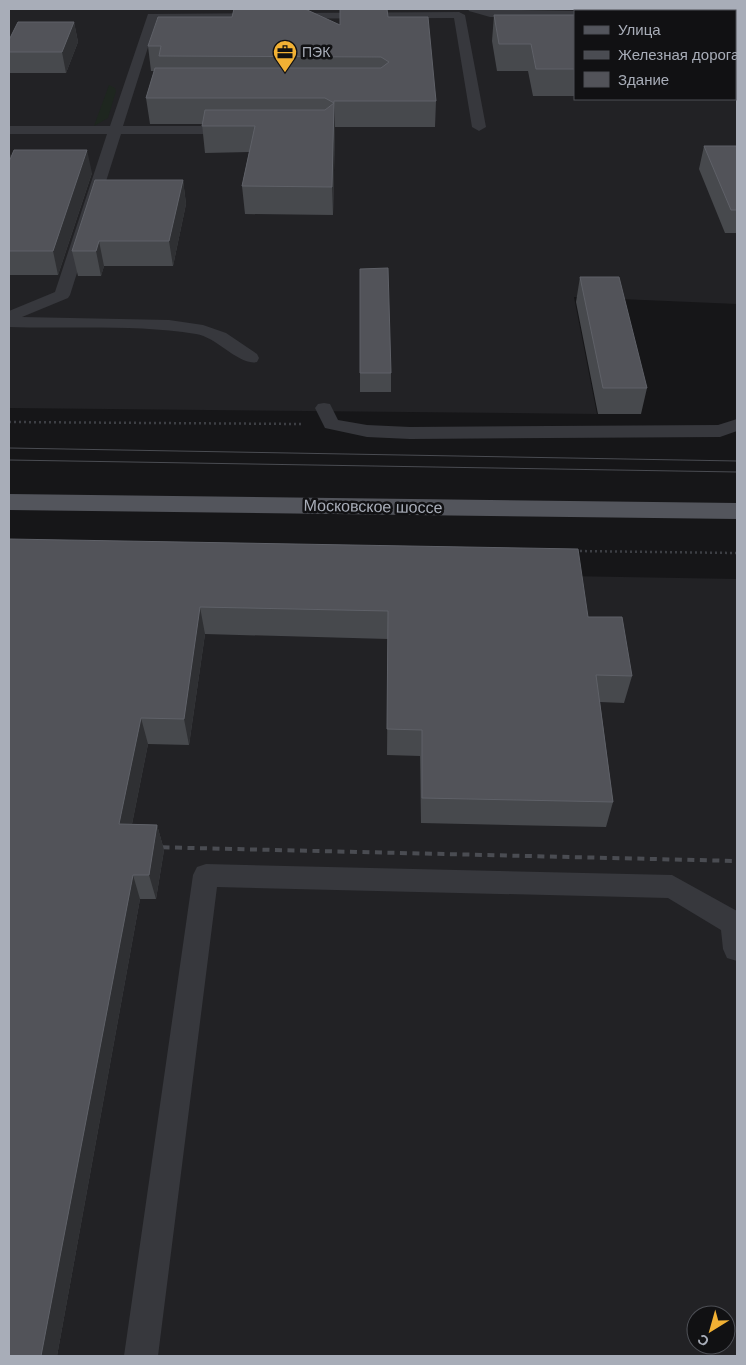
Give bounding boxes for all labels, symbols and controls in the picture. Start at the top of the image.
legend [574,10,736,100]
text: Улица [618,21,661,38]
office icon: ПЭК [272,39,298,73]
place label: ПЭК [302,44,331,60]
text: Железная дорога [618,46,740,63]
text: Здание [618,71,669,88]
street label: Московское шоссе [303,497,443,516]
north arrow [686,1305,736,1355]
text: С [694,1331,712,1350]

